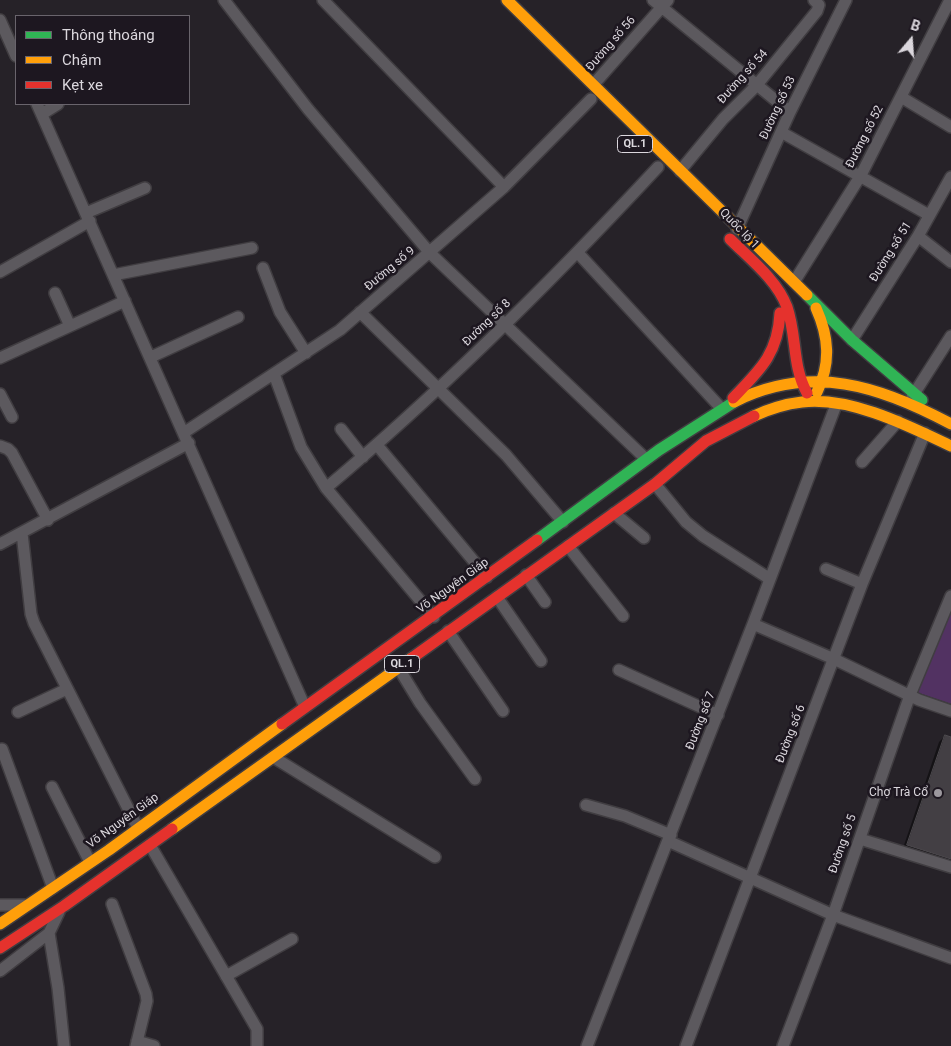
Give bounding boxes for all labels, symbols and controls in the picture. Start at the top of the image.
street label: Đường số 56 [583,14,639,74]
legend [15,15,190,105]
north arrow [886,15,936,65]
text: B [909,17,922,35]
text: Thông thoáng [62,26,155,44]
street label: Đường số 54 [715,47,771,107]
text: Chậm [62,51,101,69]
street label: Đường số 53 [757,74,799,142]
text: Kẹt xe [62,76,103,94]
street label: Đường số 52 [843,103,887,171]
road number: QL.1 [618,136,652,152]
street label: Quốc lộ 1 [716,206,762,252]
street label: Đường số 51 [867,219,915,285]
street label: Đường số 9 [362,244,418,294]
street label: Đường số 8 [460,296,514,350]
street label: Võ Nguyên Giáp [414,555,492,617]
road number: QL.1 [384,656,420,672]
street label: Đường số 7 [683,690,719,752]
street label: Đường số 6 [773,703,809,765]
place label: Chợ Trà Cổ [869,786,928,800]
marker: Chợ Trà Cổ [932,787,944,799]
street label: Võ Nguyên Giáp [84,790,162,852]
street label: Đường số 5 [826,813,860,875]

